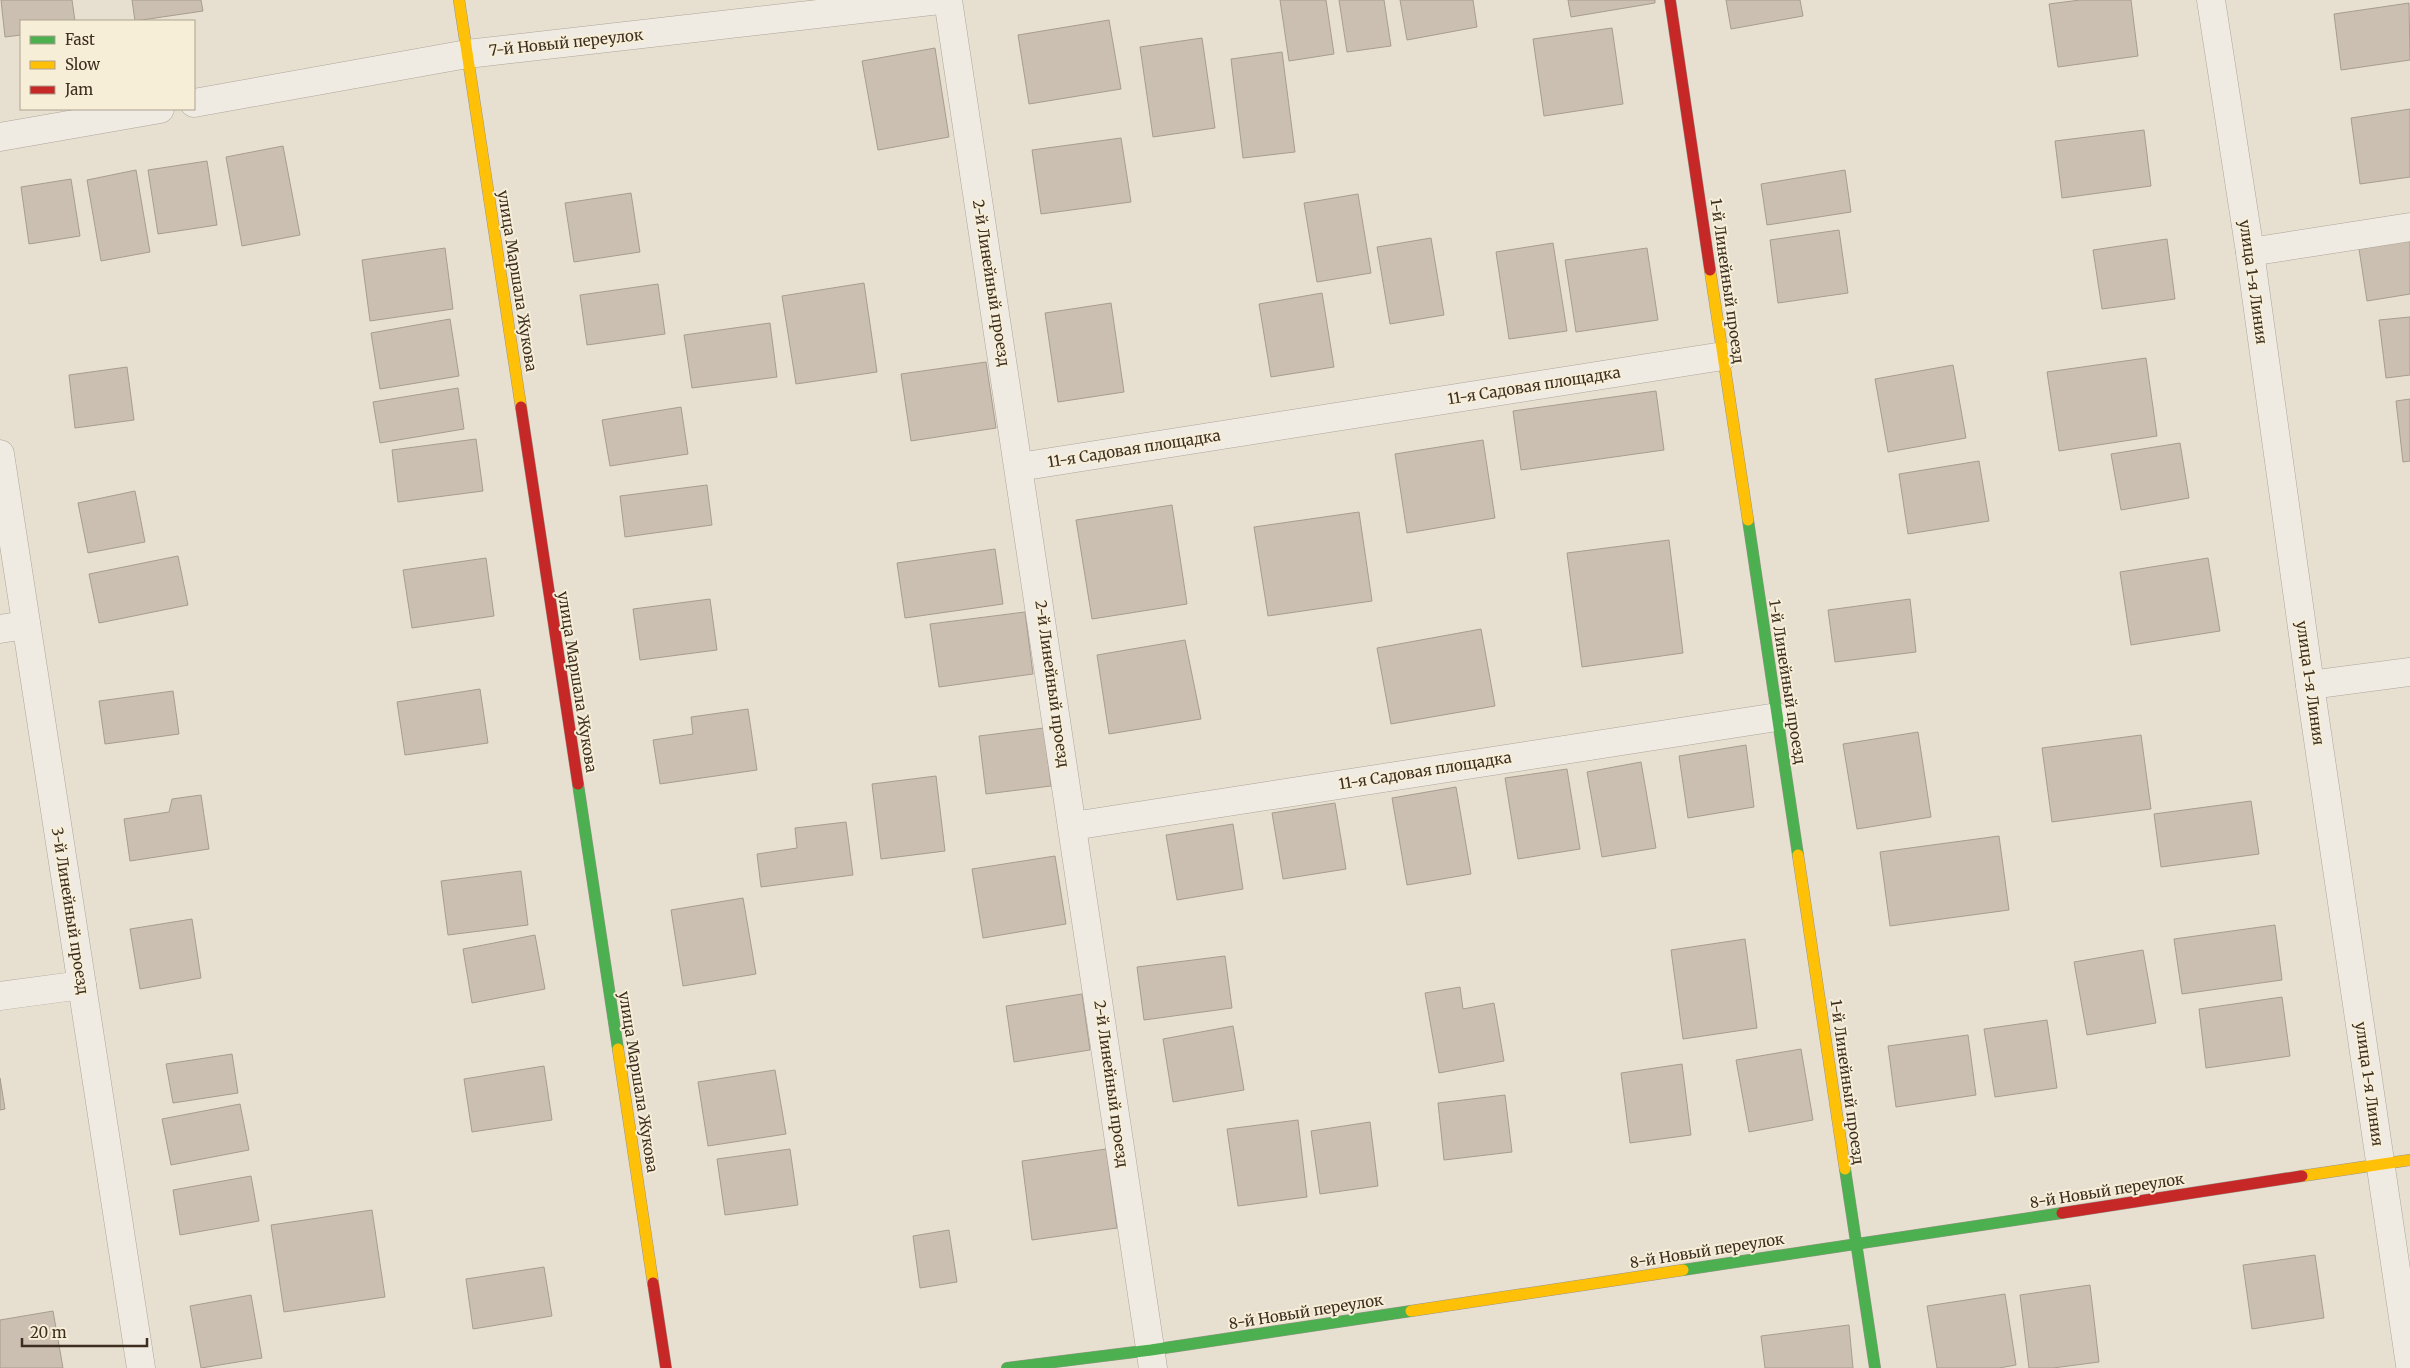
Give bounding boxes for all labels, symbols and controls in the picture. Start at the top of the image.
legend [20,20,195,110]
street label: 7-й Новый переулок [488,25,644,60]
text: Fast [65,30,95,49]
text: Slow [65,55,100,74]
text: Jam [64,80,93,99]
street label: улица Маршала Жукова [494,189,541,373]
street label: 1-й Линейный проезд [1706,197,1748,365]
street label: 2-й Линейный проезд [969,198,1014,368]
street label: улица 1-я Линия [2235,218,2272,346]
street label: 11-я Садовая площадка [1446,362,1622,409]
street label: 11-я Садовая площадка [1046,425,1222,472]
street label: улица Маршала Жукова [554,590,601,774]
street label: 1-й Линейный проезд [1765,598,1810,766]
street label: 2-й Линейный проезд [1031,599,1074,769]
street label: улица 1-я Линия [2292,619,2329,747]
street label: 11-я Садовая площадка [1337,747,1513,794]
street label: 3-й Линейный проезд [48,826,93,996]
street label: улица Маршала Жукова [615,990,662,1174]
street label: 1-й Линейный проезд [1826,998,1868,1166]
street label: 2-й Линейный проезд [1090,999,1133,1169]
street label: улица 1-я Линия [2351,1020,2388,1148]
street label: 8-й Новый переулок [2028,1169,2186,1212]
street label: 8-й Новый переулок [1628,1229,1786,1272]
street label: 8-й Новый переулок [1227,1290,1385,1333]
scale bar [22,1316,148,1348]
text: 20 m [30,1323,67,1342]

